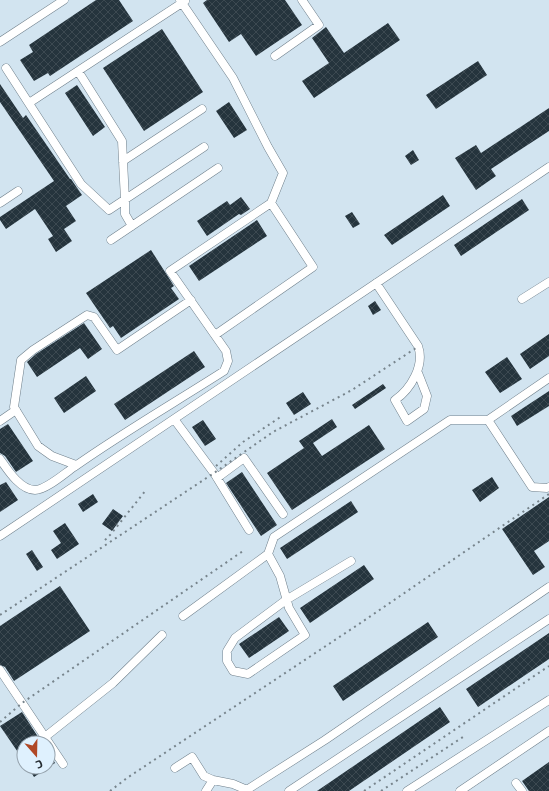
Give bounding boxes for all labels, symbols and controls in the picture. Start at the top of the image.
north arrow [16,735,56,775]
text: С [34,758,45,772]

